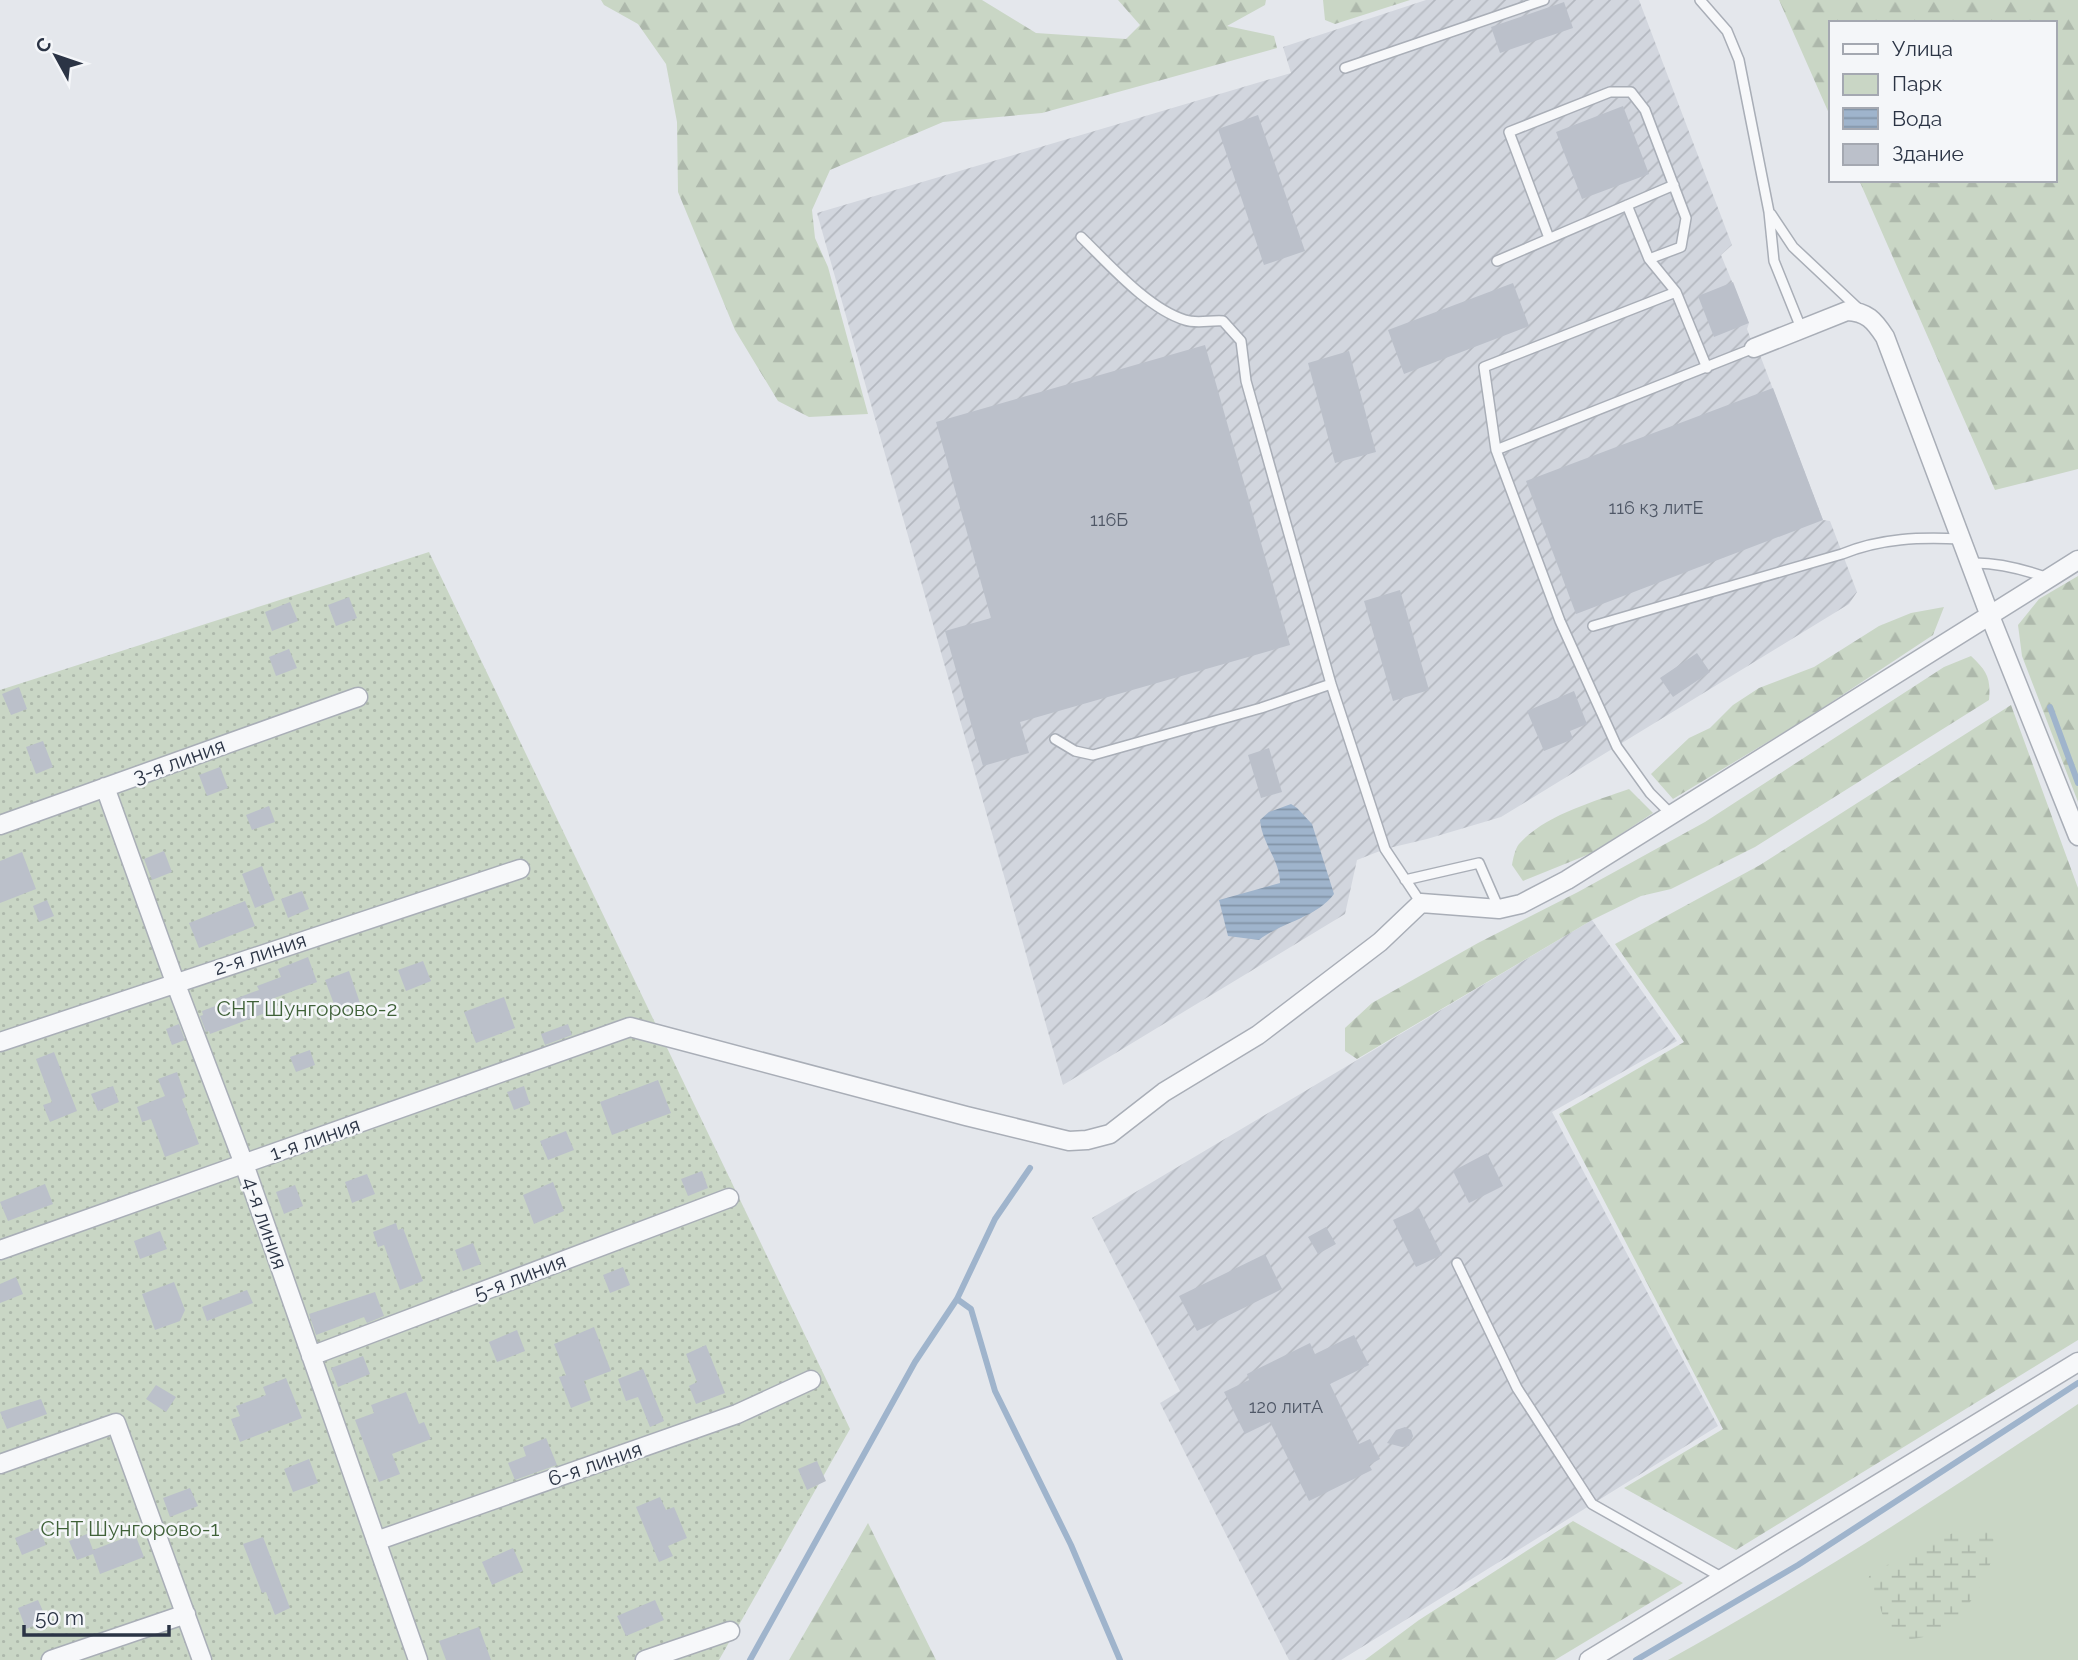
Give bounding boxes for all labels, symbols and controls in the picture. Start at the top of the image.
north arrow [21,21,91,91]
legend [1829,21,2057,182]
text: С [30,33,56,57]
text: Улица [1892,36,1953,61]
text: Парк [1892,71,1942,96]
text: Вода [1892,106,1942,131]
text: Здание [1892,141,1964,166]
house number: 116 к3 литЕ [1609,497,1703,518]
house number: 116Б [1090,509,1128,530]
street label: 3-я линия [129,732,228,789]
street label: 2-я линия [210,927,309,980]
park label: СНТ Шунгорово-2 [217,996,397,1021]
street label: 1-я линия [266,1111,363,1166]
street label: 4-я линия [238,1173,293,1273]
street label: 5-я линия [470,1248,569,1305]
house number: 120 литА [1249,1396,1323,1417]
street label: 6-я линия [545,1436,645,1491]
park label: СНТ Шунгорово-1 [41,1516,219,1541]
scale bar [24,1594,170,1638]
text: 50 m [35,1605,84,1630]

